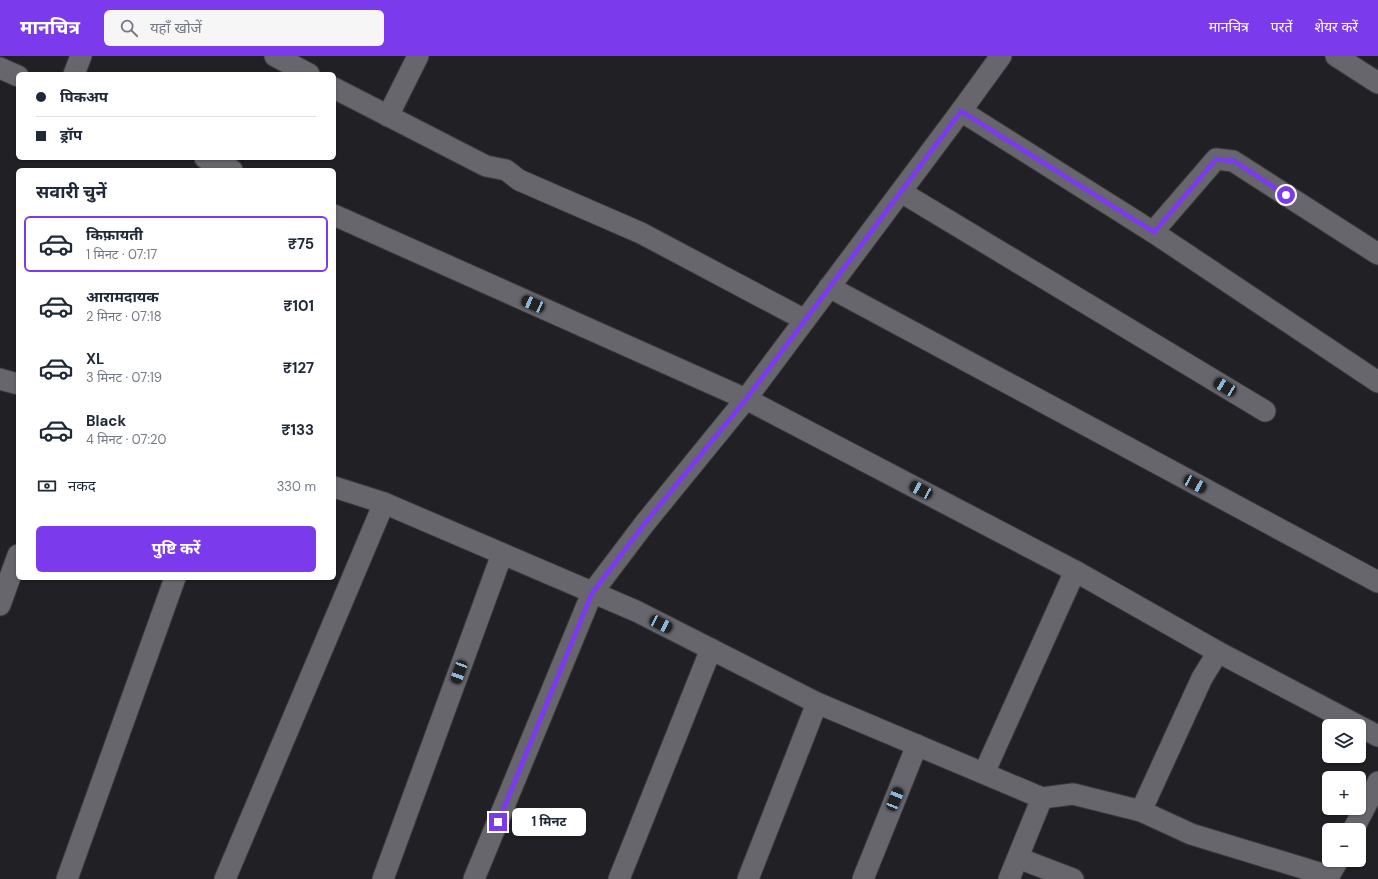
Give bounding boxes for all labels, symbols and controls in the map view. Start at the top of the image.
search box [104,10,384,46]
text: मानचित्र [20,15,80,40]
icon: search [118,17,140,39]
text: यहाँ खोजें [150,18,202,38]
text: मानचित्र [1209,18,1249,36]
text: परतें [1271,18,1292,36]
text: शेयर करें [1314,18,1358,36]
text: पिकअप [60,87,108,107]
text: ड्रॉप [60,125,82,145]
text: सवारी चुनें [36,180,106,204]
route start [1277,186,1295,204]
text: किफ़ायती [86,225,143,245]
icon: car [38,226,74,262]
text: ₹75 [288,234,314,254]
text: 1 मिनट · 07:17 [86,246,157,263]
text: आरामदायक [86,287,159,307]
icon: car [38,288,74,324]
car [520,294,546,314]
text: ₹101 [283,296,314,316]
text: 2 मिनट · 07:18 [86,308,162,325]
text: XL [86,349,104,369]
icon: car [38,350,74,386]
text: ₹127 [283,358,314,378]
text: 3 मिनट · 07:19 [86,369,162,386]
car [1212,376,1238,398]
text: Black [86,411,126,431]
icon: car [38,412,74,448]
text: ₹133 [281,420,314,440]
text: 4 मिनट · 07:20 [86,431,166,448]
car [1182,473,1208,495]
icon: cash [36,475,58,497]
text: नकद [68,476,96,496]
text: 330 m [277,478,316,495]
car [908,479,934,501]
button: पुष्टि करें [36,526,316,572]
car [648,613,674,635]
car [449,659,469,685]
map controls [1322,719,1366,867]
button: layers [1322,719,1366,763]
button: + [1322,771,1366,815]
car [885,786,905,812]
callout: 1 मिनट [512,808,586,836]
route end [489,813,507,831]
text: 1 मिनट [531,813,567,830]
button: − [1322,823,1366,867]

